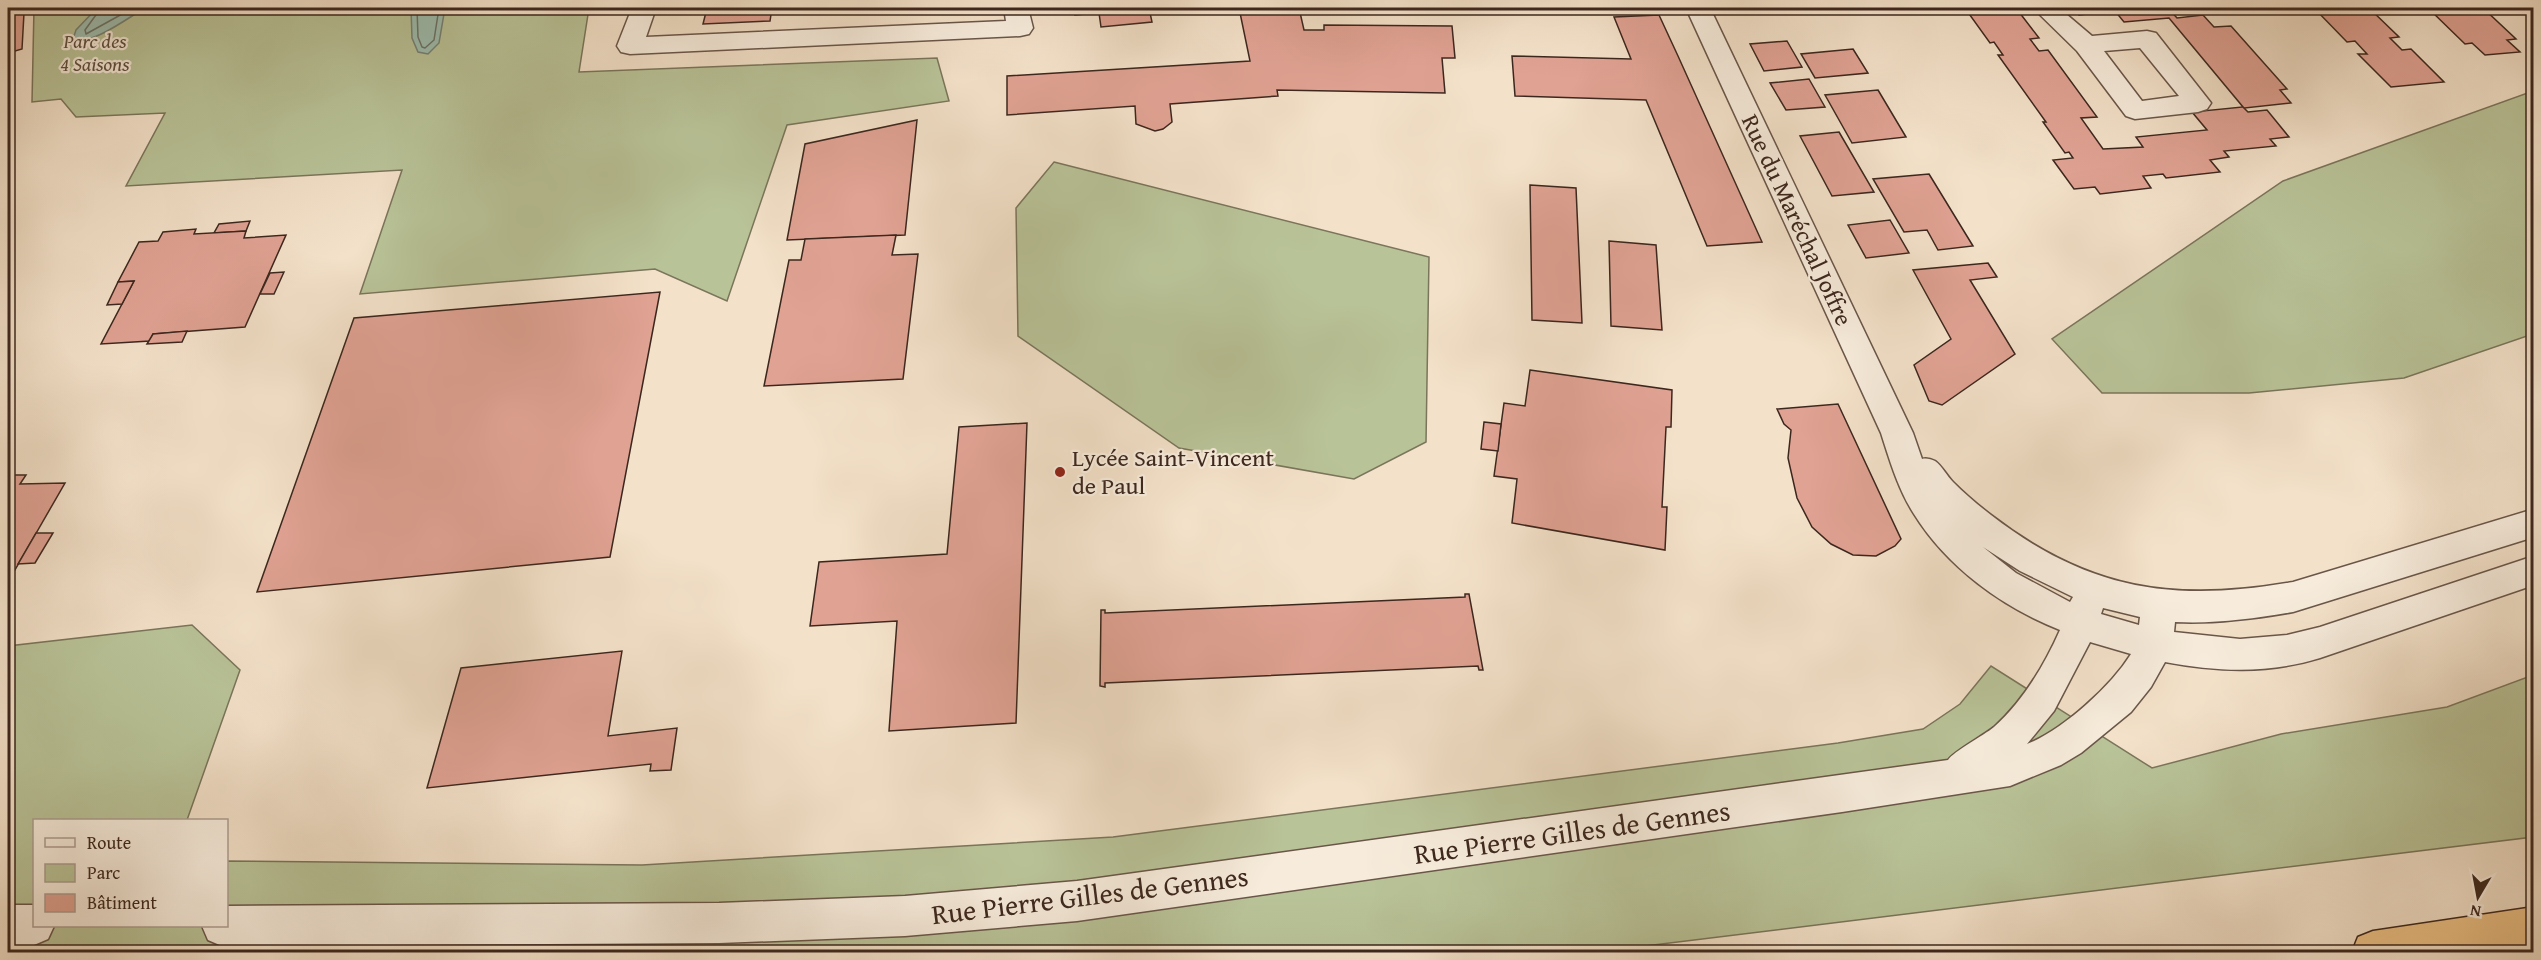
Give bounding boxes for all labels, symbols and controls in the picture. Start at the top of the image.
park label: Parc des 4 Saisons [61,26,130,78]
street label: Rue du Maréchal Joffre [1733,108,1862,331]
place label: Lycée Saint-Vincent de Paul [1072,440,1274,503]
marker: Lycée Saint-Vincent de Paul [1053,465,1067,479]
street label: Rue Pierre Gilles de Gennes [1411,789,1733,874]
legend [33,819,228,927]
text: Route [87,829,131,856]
street label: Rue Pierre Gilles de Gennes [929,855,1251,934]
text: Parc [87,859,120,886]
north arrow [2448,867,2508,927]
text: Bâtiment [87,889,157,916]
text: N [2468,899,2483,925]

